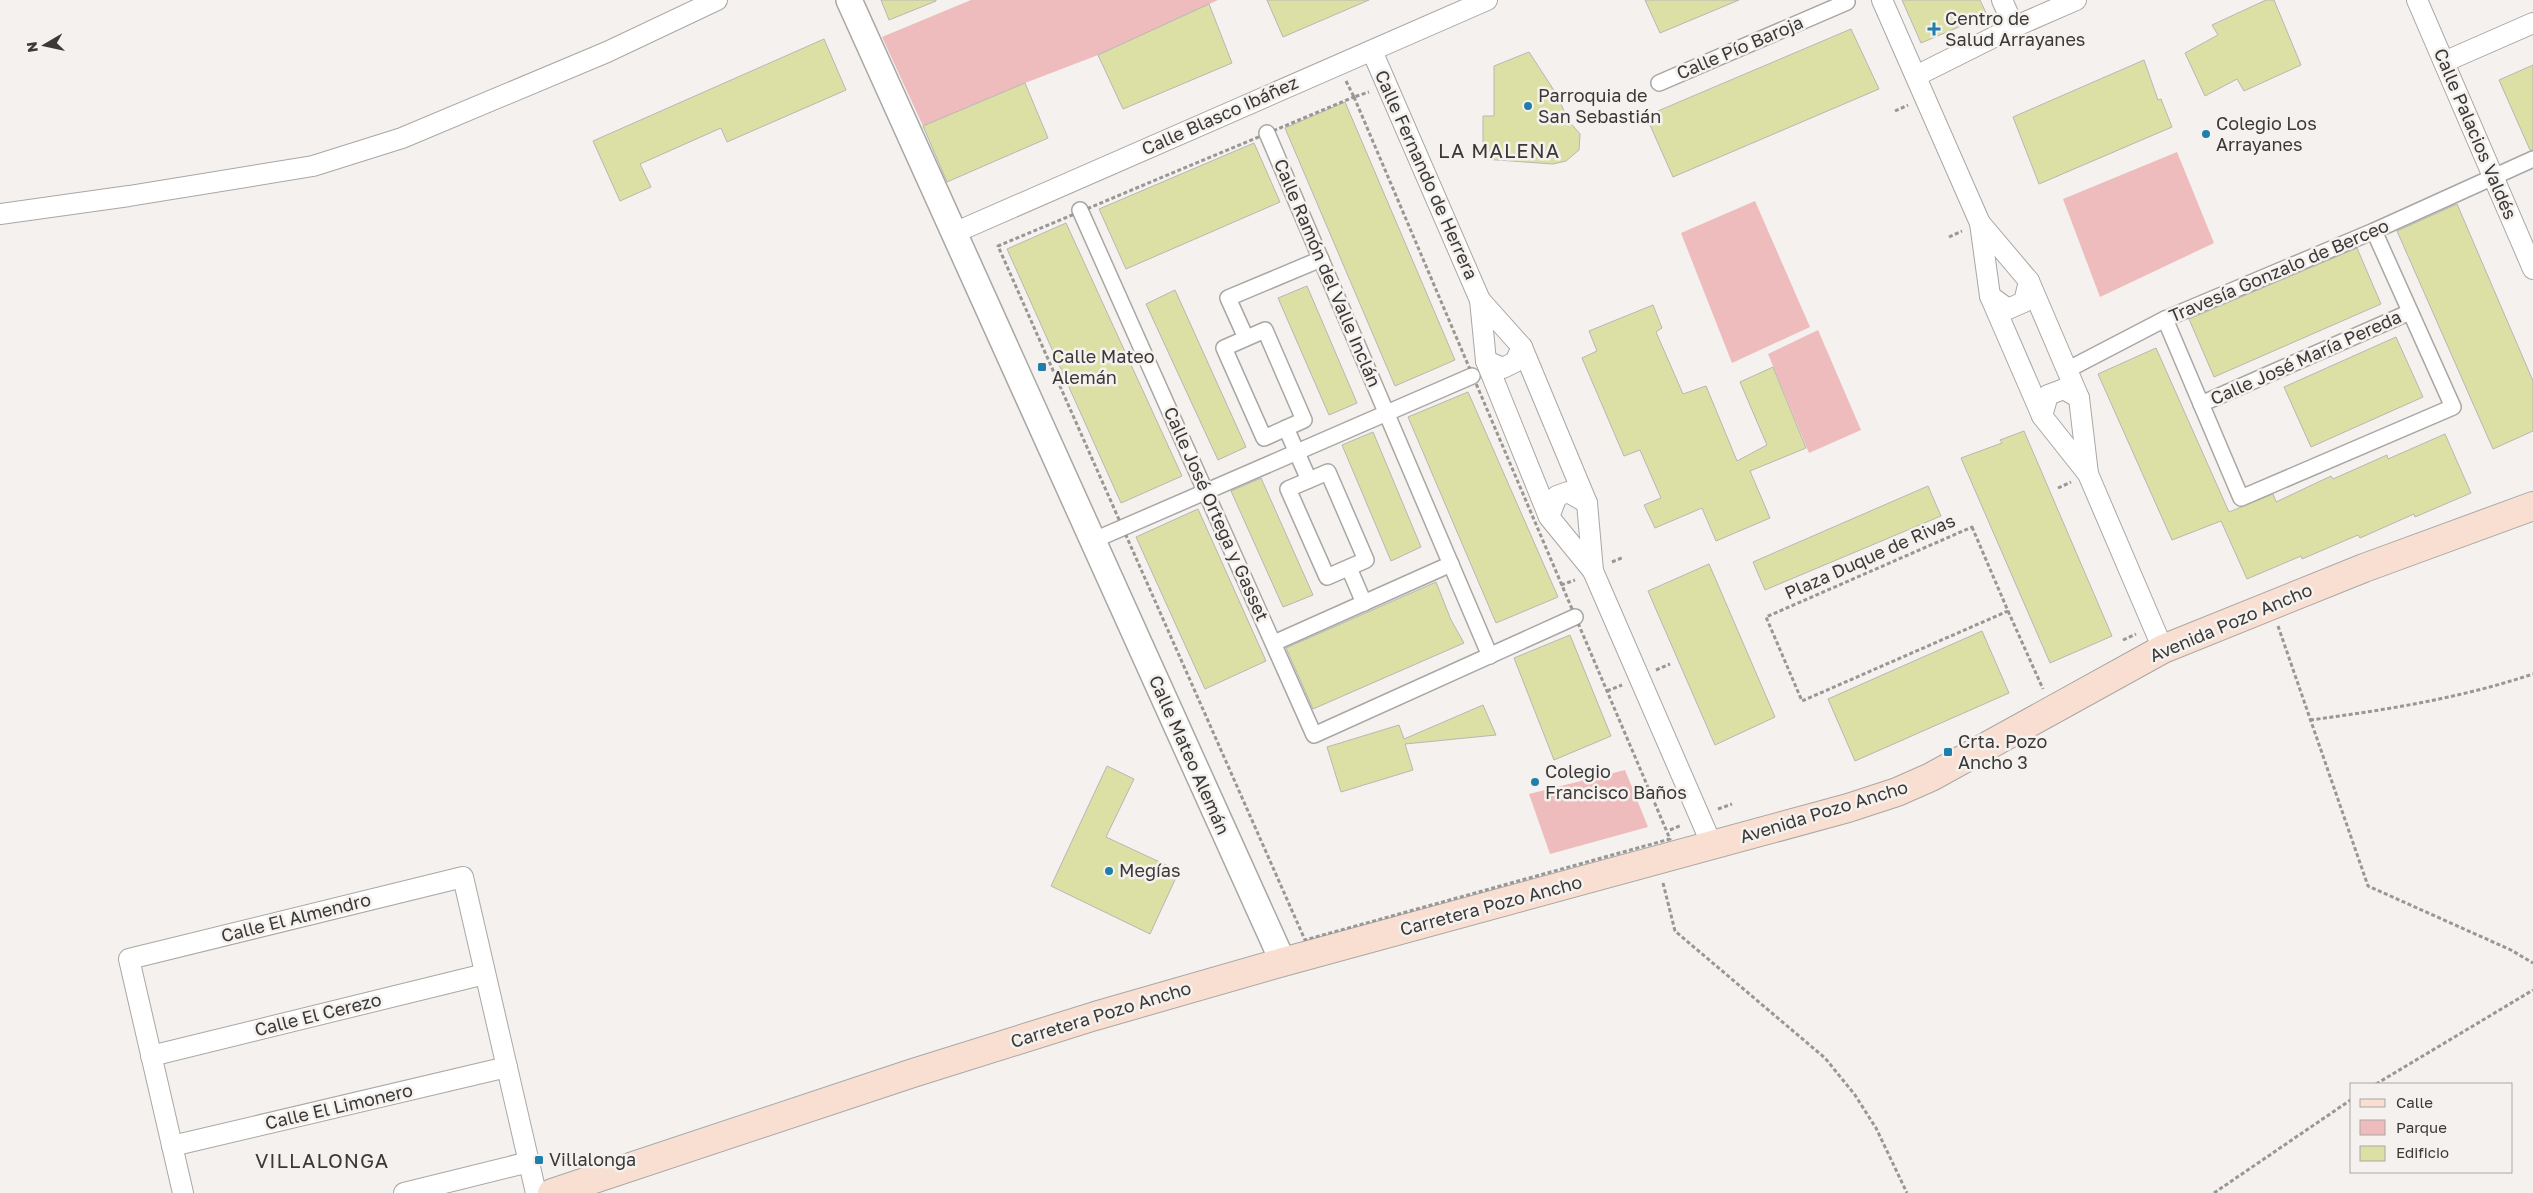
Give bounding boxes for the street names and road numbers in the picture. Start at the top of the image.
street label: Calle Pío Baroja [1673,10,1806,84]
street label: Calle Palacios Valdés [2430,45,2522,222]
street label: Calle Fernando de Herrera [1371,67,1483,283]
street label: Calle Blasco Ibáñez [1138,71,1301,159]
street label: Calle Ramón del Valle Inclán [1270,155,1386,390]
street label: Travesía Gonzalo de Berceo [2165,214,2392,326]
street label: Calle José María Pereda [2207,305,2404,409]
street label: Calle José Ortega y Gasset [1160,403,1274,624]
street label: Plaza Duque de Rivas [1781,509,1958,604]
street label: Avenida Pozo Ancho [2146,578,2315,666]
street label: Calle Mateo Alemán [1145,672,1235,838]
street label: Avenida Pozo Ancho [1737,775,1910,847]
street label: Carretera Pozo Ancho [1397,870,1584,940]
street label: Calle El Almendro [219,888,373,946]
street label: Carretera Pozo Ancho [1008,976,1194,1052]
street label: Calle El Cerezo [252,988,383,1040]
street label: Calle El Limonero [263,1078,415,1134]

